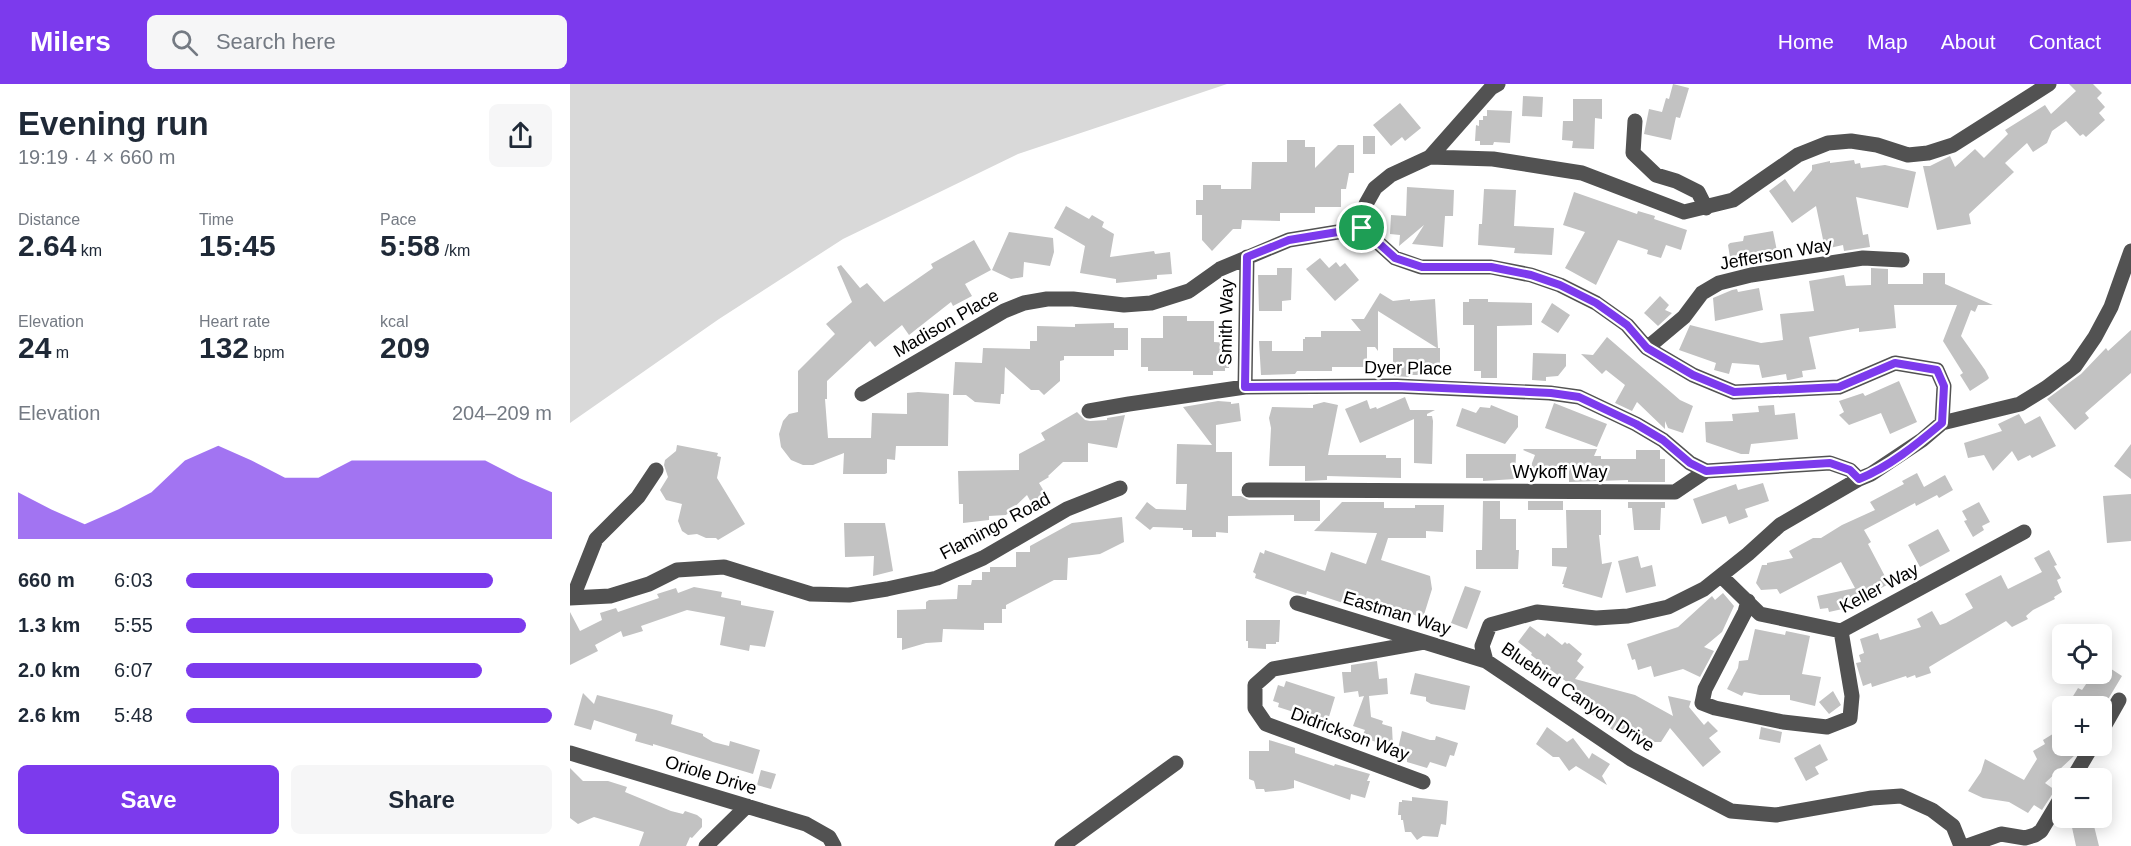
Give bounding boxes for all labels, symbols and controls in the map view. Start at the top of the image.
search box [147,15,567,69]
text: Milers [30,26,111,57]
icon: search [168,26,201,59]
text: Search here [216,29,336,54]
text: Home [1778,30,1834,53]
text: Map [1867,30,1908,53]
text: About [1941,30,1996,53]
text: Contact [2029,30,2101,53]
button: share [489,104,552,167]
text: Evening run [18,105,209,142]
text: 19:19 · 4 × 660 m [18,146,175,168]
pin [1336,202,1387,253]
text: Distance [18,211,80,228]
text: Time [199,211,234,228]
text: Pace [380,211,416,228]
icon: arrive [1345,211,1378,244]
text: 2.64 [18,229,76,262]
text: 15:45 [199,229,276,262]
text: 5:58 [380,229,440,262]
street label: Jefferson Way [1718,234,1834,274]
text: km [76,242,102,259]
text: /km [440,242,470,259]
street label: Smith Way [1215,279,1237,365]
street label: Madison Place [890,285,1002,361]
text: Elevation [18,313,84,330]
text: Heart rate [199,313,270,330]
text: kcal [380,313,408,330]
text: 24 [18,331,51,364]
text: 132 [199,331,249,364]
text: 209 [380,331,430,364]
text: m [51,344,69,361]
text: bpm [249,344,285,361]
street label: Dyer Place [1364,357,1452,379]
text: Elevation [18,402,100,424]
text: 204–209 m [452,402,552,424]
street label: Wykoff Way [1513,462,1607,482]
street label: Flamingo Road [936,489,1054,563]
street label: Keller Way [1836,559,1922,617]
text: 660 m [18,569,75,591]
text: 6:03 [114,569,153,591]
street label: Eastman Way [1341,587,1453,639]
text: 1.3 km [18,614,80,636]
text: 5:55 [114,614,153,636]
map controls [2052,624,2112,828]
button: locate [2052,624,2112,684]
street label: Bluebird Canyon Drive [1498,638,1658,756]
text: 2.0 km [18,659,80,681]
text: 6:07 [114,659,153,681]
button: + [2052,696,2112,756]
street label: Didrickson Way [1288,703,1412,765]
text: 2.6 km [18,704,80,726]
text: 5:48 [114,704,153,726]
street label: Oriole Drive [663,752,759,798]
button: Save [18,765,279,834]
button: Share [291,765,552,834]
button: − [2052,768,2112,828]

